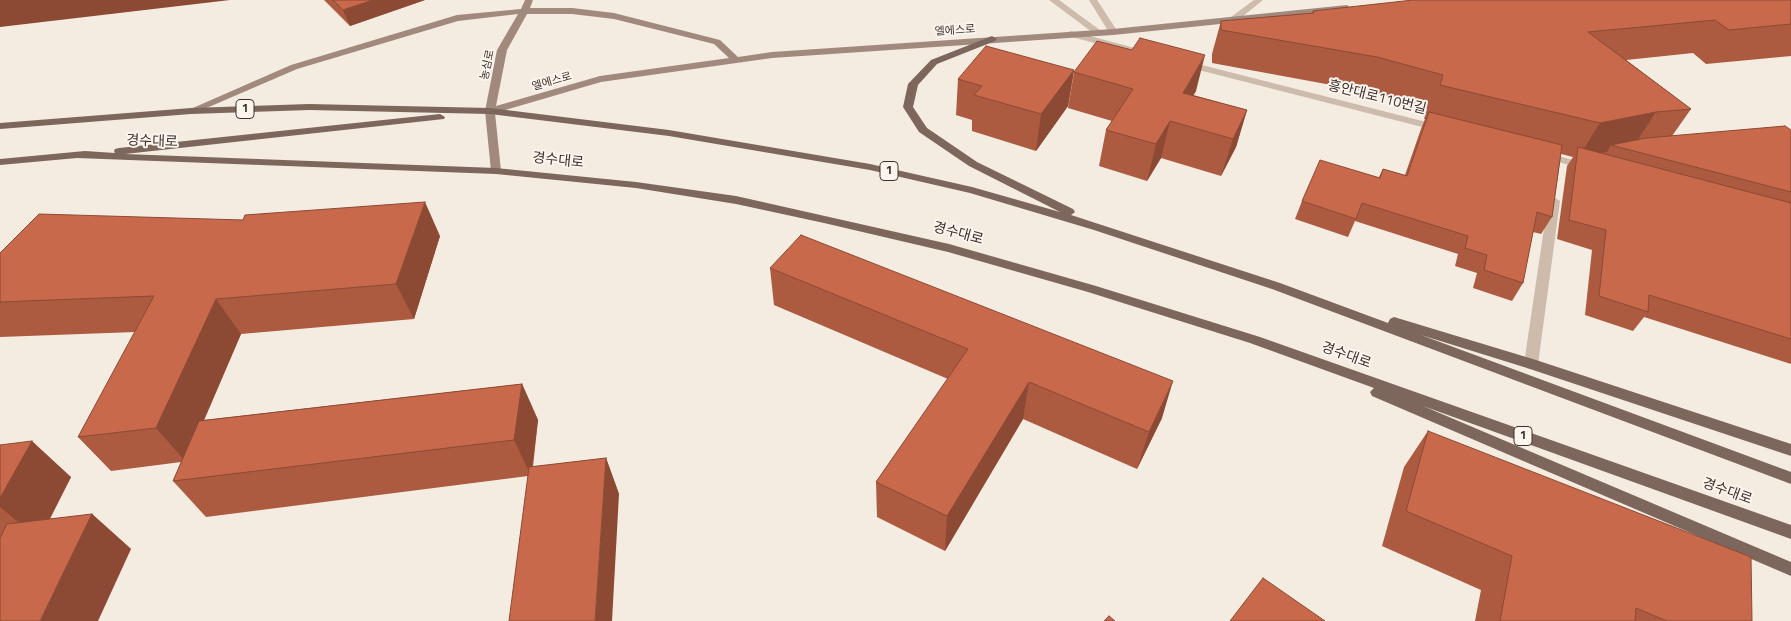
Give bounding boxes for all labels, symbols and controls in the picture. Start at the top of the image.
street label: 엘에스로 [934,23,976,39]
street label: 농심로 [478,49,498,81]
street label: 엘에스로 [531,70,573,94]
street label: 흥안대로110번길 [1326,78,1428,118]
road number: 1 [236,100,254,118]
street label: 경수대로 [126,133,178,151]
street label: 경수대로 [532,150,584,172]
road number: 1 [880,162,898,180]
street label: 경수대로 [931,219,985,249]
street label: 경수대로 [1319,339,1373,373]
road number: 1 [1514,426,1532,446]
street label: 경수대로 [1700,475,1754,509]

